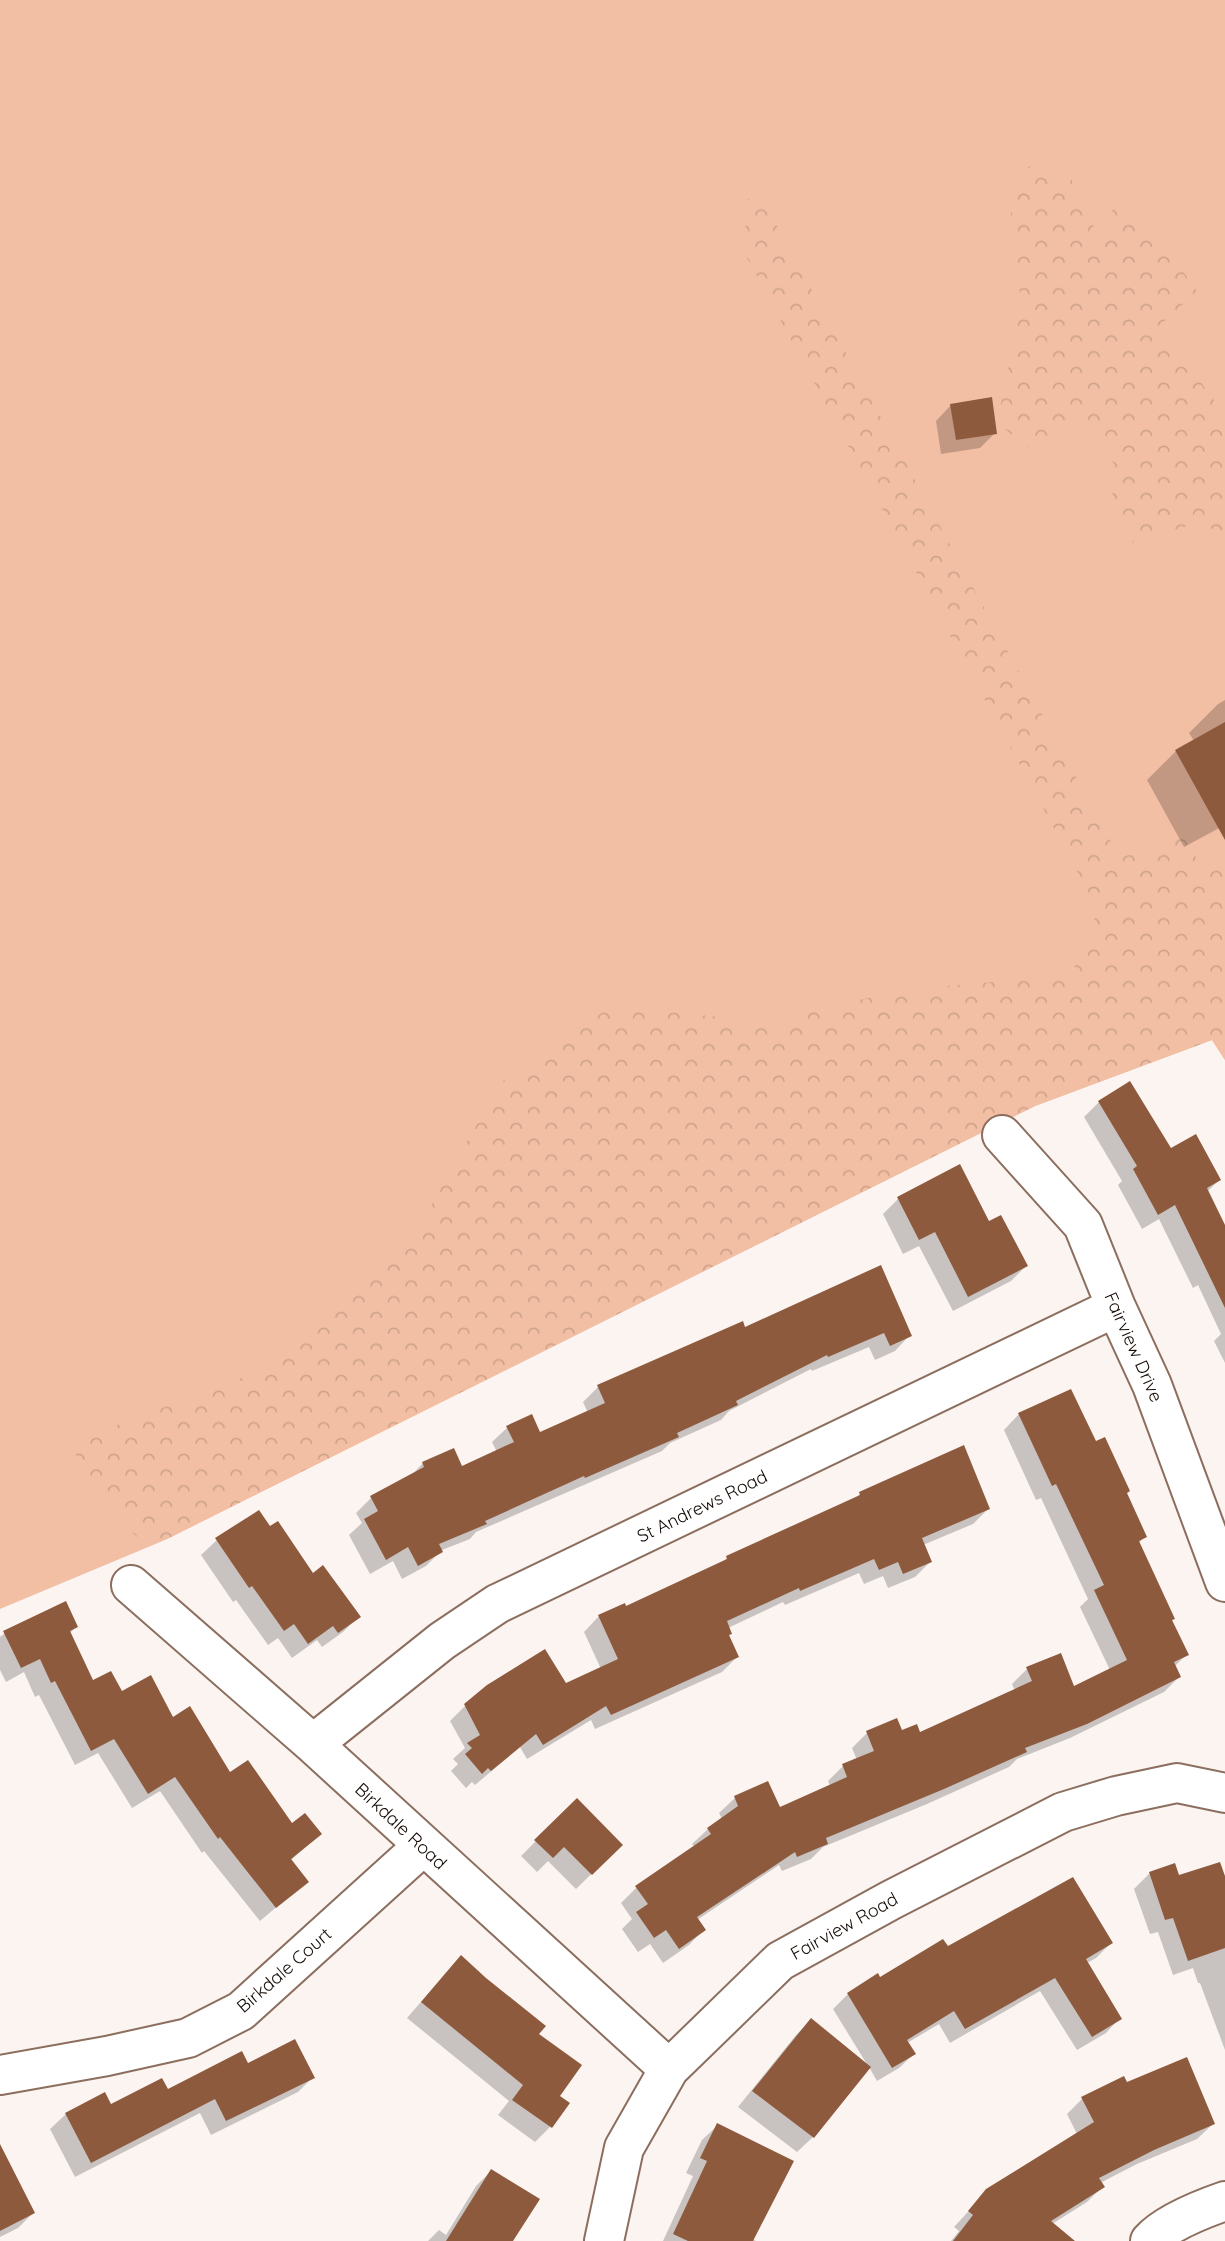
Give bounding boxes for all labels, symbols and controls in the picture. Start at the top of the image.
street label: Fairview Drive [1100,1289,1168,1405]
street label: St Andrews Road [633,1464,771,1548]
street label: Birkdale Road [350,1778,452,1874]
street label: Fairview Road [786,1887,902,1965]
street label: Birkdale Court [232,1922,336,2018]

